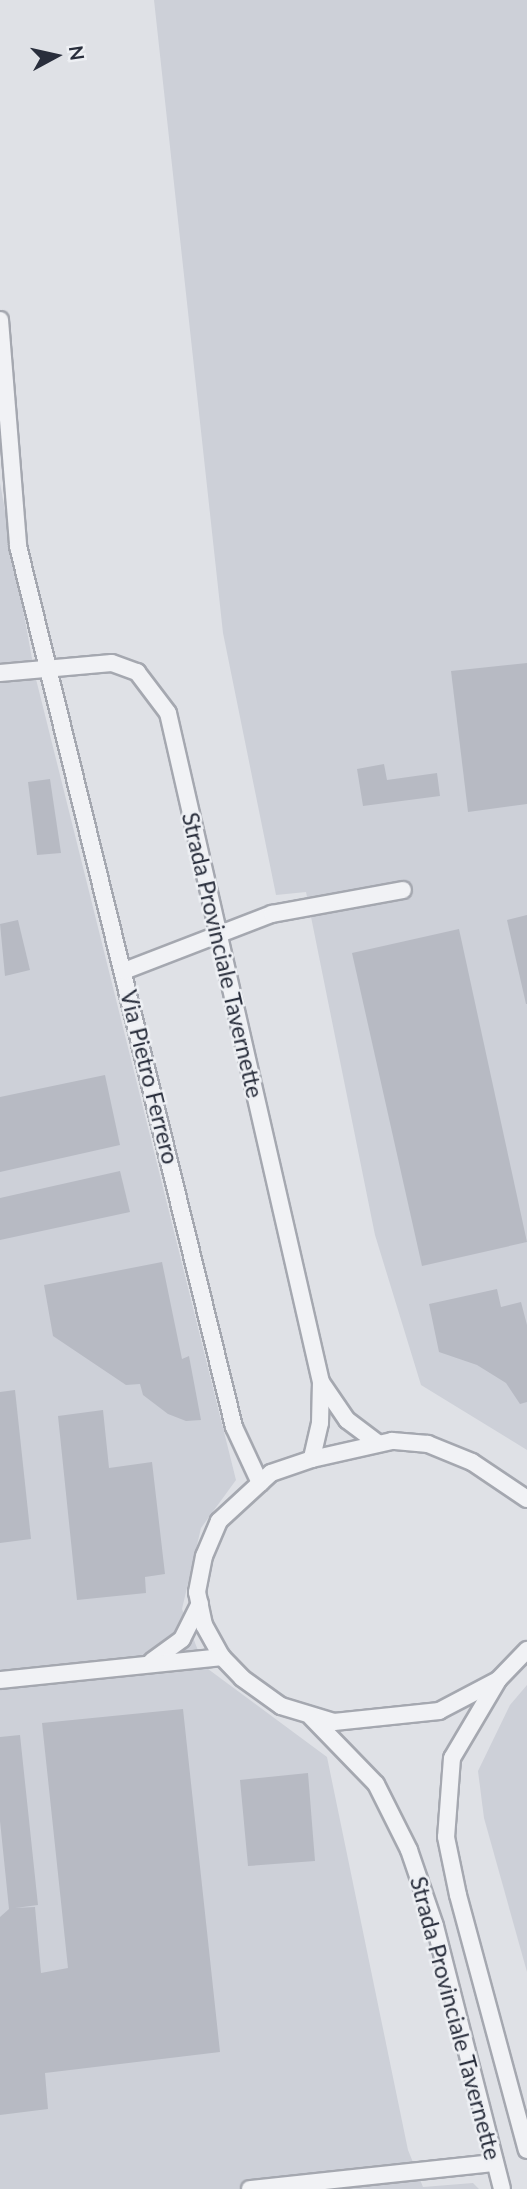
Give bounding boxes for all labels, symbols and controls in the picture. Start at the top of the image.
north arrow [21,21,91,91]
text: N [65,44,90,62]
street label: Strada Provinciale Tavernette [177,809,269,1101]
street label: Via Pietro Ferrero [115,987,185,1167]
street label: Strada Provinciale Tavernette [405,1873,507,2163]

